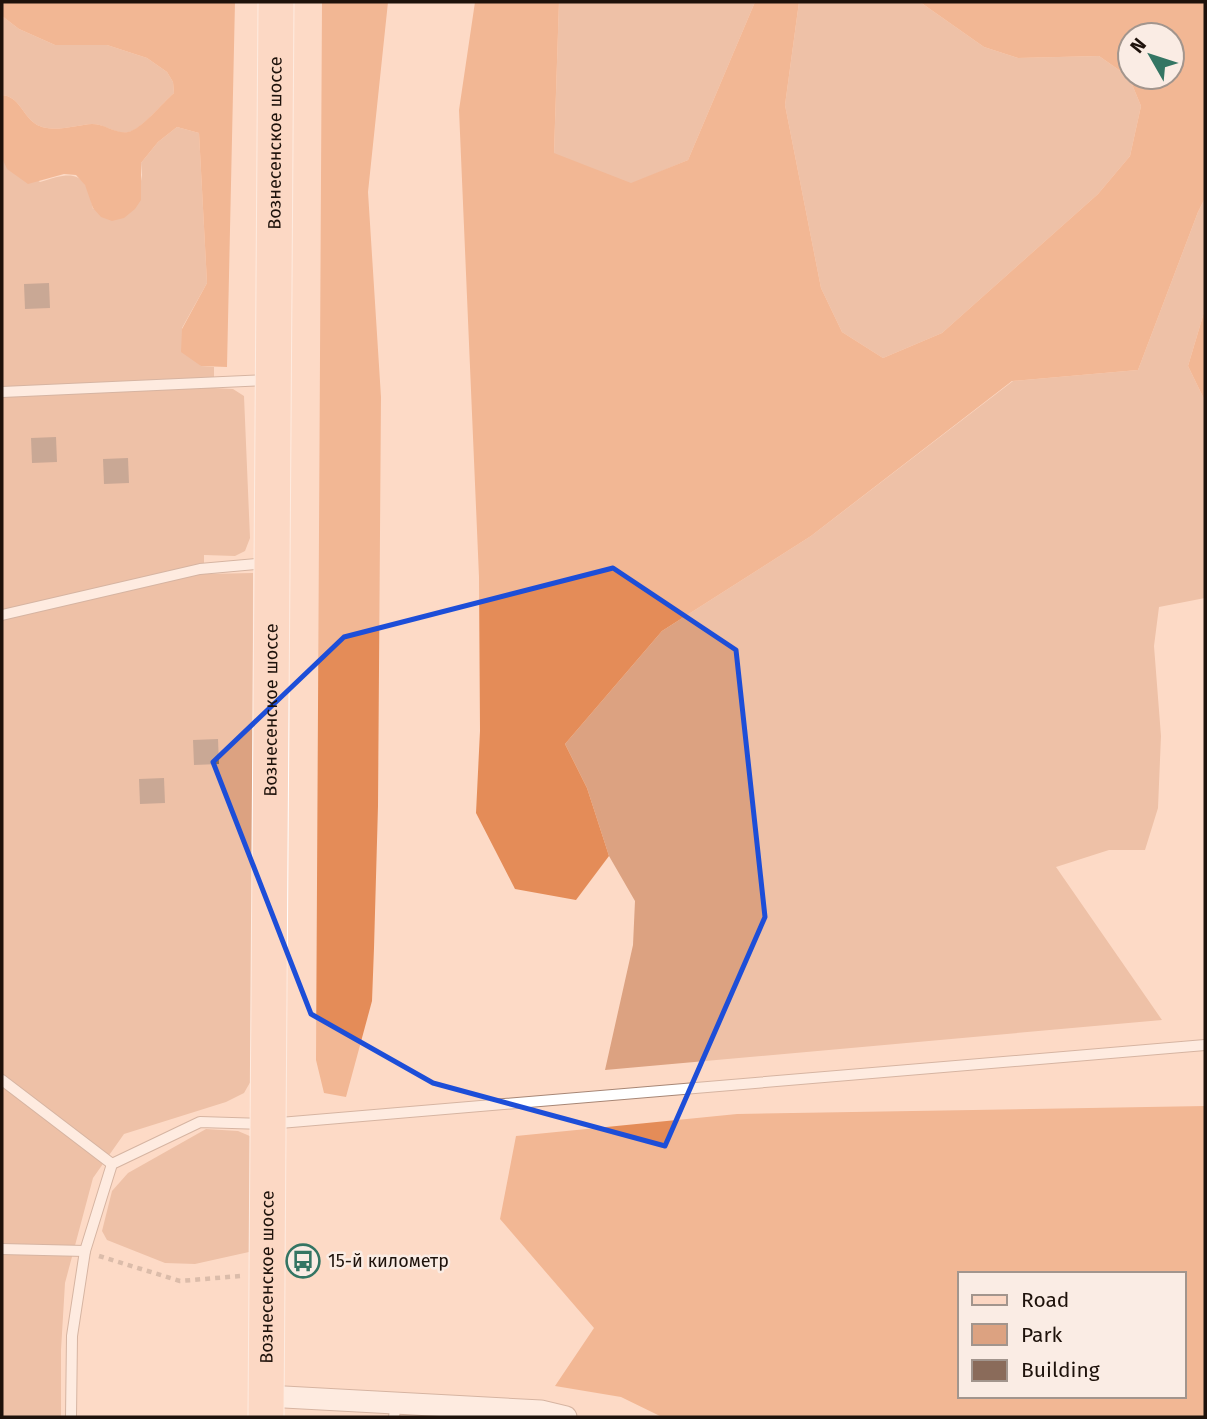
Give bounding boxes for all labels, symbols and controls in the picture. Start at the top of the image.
north arrow [1116,21,1186,91]
text: N [1125,33,1151,58]
street label: Вознесенское шоссе [263,56,287,230]
street label: Вознесенское шоссе [259,623,283,797]
street label: Вознесенское шоссе [255,1190,279,1364]
bus stop icon: 15-й километр [284,1242,322,1280]
place label: 15-й километр [328,1250,449,1272]
legend [958,1272,1186,1398]
text: Road [1021,1287,1069,1313]
text: Park [1021,1322,1063,1348]
text: Building [1021,1357,1100,1383]

